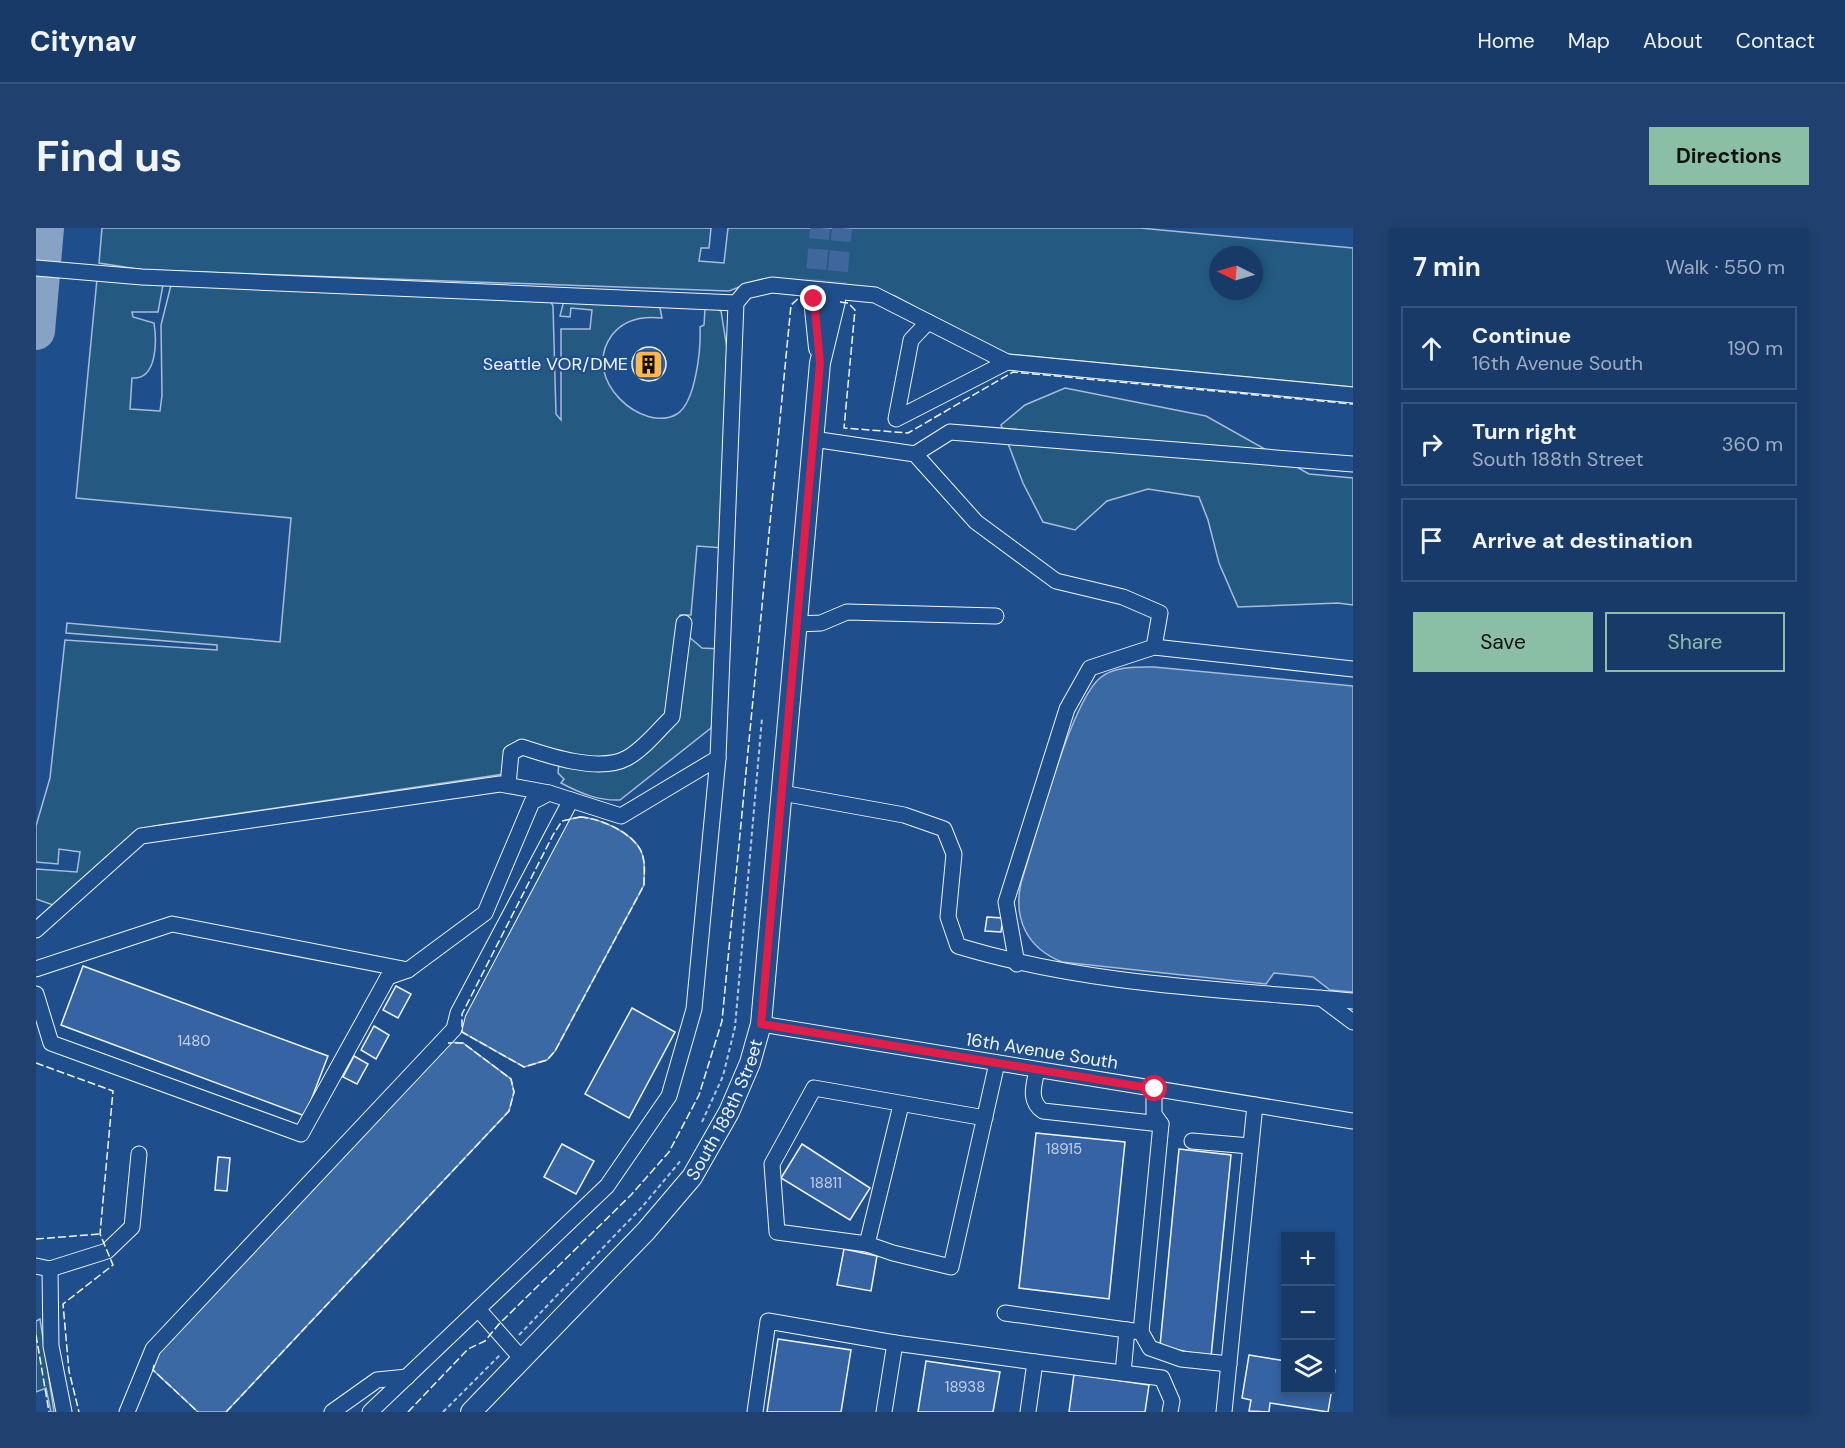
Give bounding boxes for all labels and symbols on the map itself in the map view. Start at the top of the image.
north arrow [1209,246,1263,300]
route end [800,285,826,311]
building icon: Seattle VOR/DME [633,348,665,380]
place label: Seattle VOR/DME [483,352,628,376]
street label: 16th Avenue South [964,1027,1120,1075]
house number: 1480 [177,1031,211,1051]
street label: South 188th Street [681,1036,768,1185]
route start [1141,1075,1167,1101]
house number: 18915 [1046,1139,1082,1159]
house number: 18811 [810,1173,842,1193]
house number: 18938 [945,1377,985,1397]

